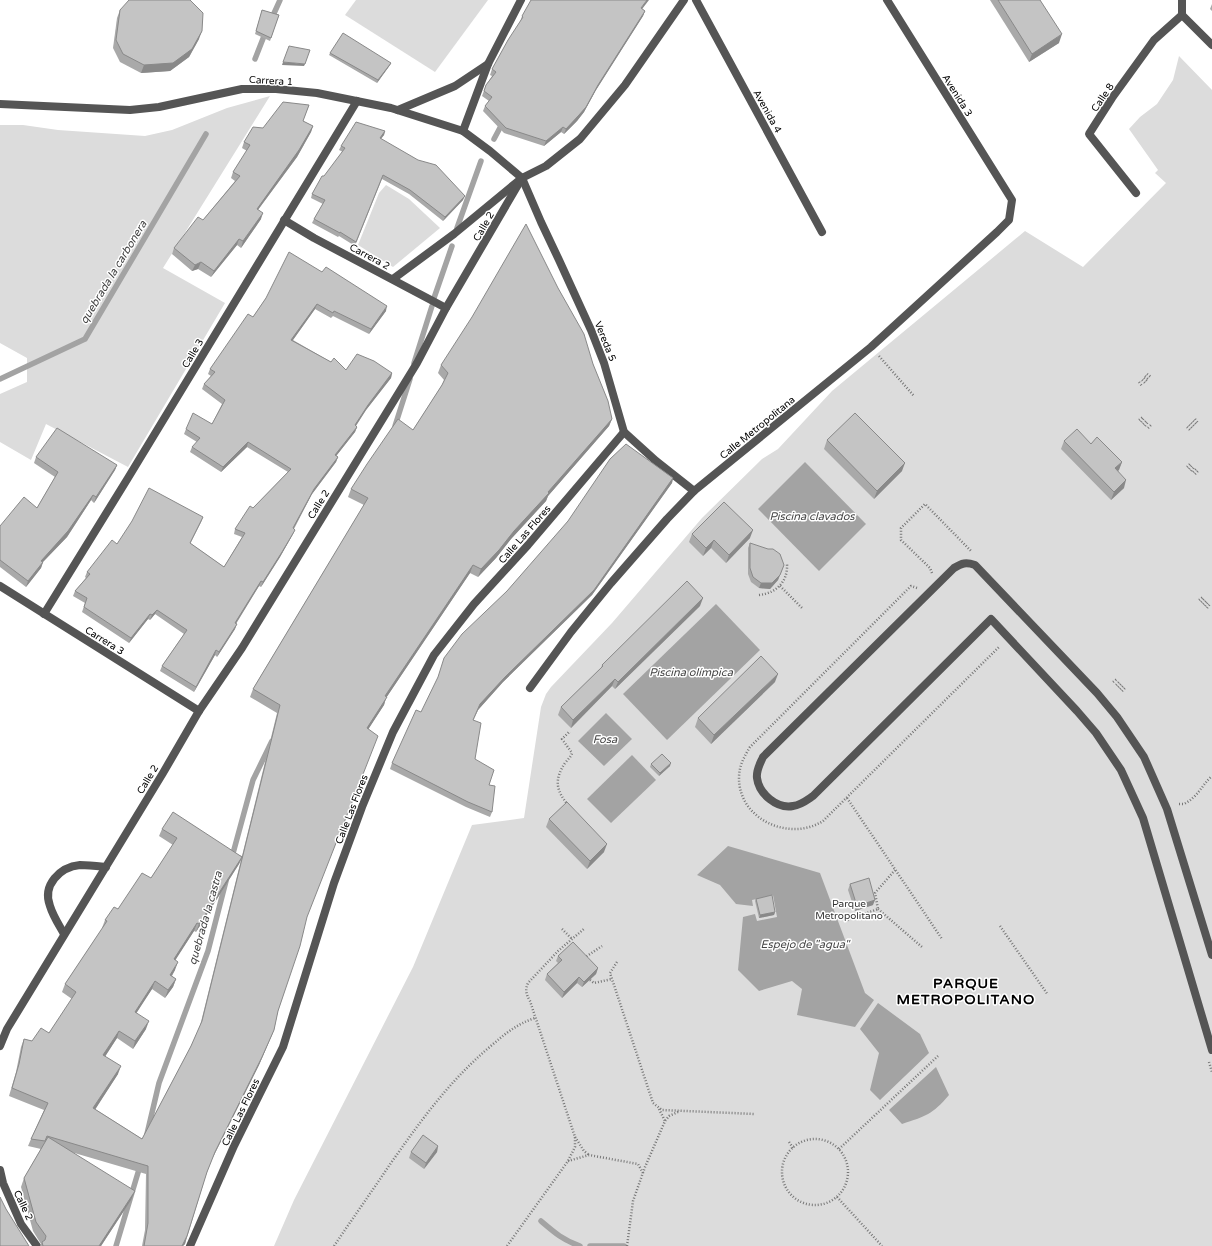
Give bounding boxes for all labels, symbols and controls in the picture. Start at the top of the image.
street label: Avenida 3 [940,72,975,119]
street label: Carrera 1 [249,74,293,88]
street label: Calle 8 [1089,81,1117,114]
street label: Avenida 4 [750,88,784,135]
street label: Calle 2 [471,210,497,243]
water label: quebrada la carbonera [77,218,150,326]
street label: Carrera 2 [347,241,392,273]
street label: Vereda 5 [592,320,619,363]
street label: Calle 3 [179,337,206,370]
street label: Calle Metropolitana [718,394,798,462]
street label: Calle 2 [305,488,332,521]
street label: Calle Las Flores [496,503,553,566]
water label: Piscina clavados [769,510,855,523]
street label: Carrera 3 [83,624,126,658]
water label: Piscina olímpica [649,666,734,679]
water label: Fosa [593,733,618,746]
street label: Calle 2 [134,763,161,796]
street label: Calle Las Flores [333,773,371,846]
water label: quebrada la castra [186,869,225,966]
park label: Parque Metropolitano [815,898,883,922]
water label: Espejo de "agua" [761,938,851,951]
district label: PARQUE METROPOLITANO [897,975,1035,1008]
street label: Calle Las Flores [219,1077,262,1148]
street label: Calle 2 [11,1188,35,1223]

